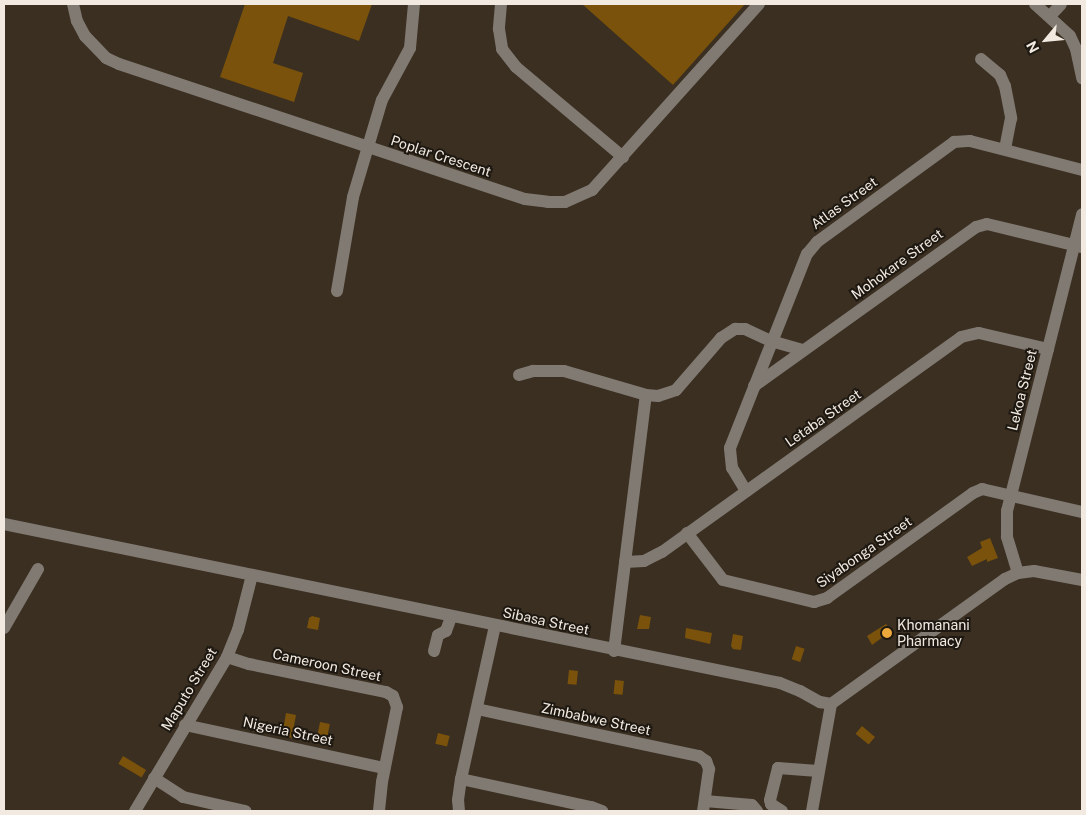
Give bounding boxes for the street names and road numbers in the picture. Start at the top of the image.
street label: Poplar Crescent [389,132,493,180]
street label: Atlas Street [808,173,880,233]
street label: Mohokare Street [848,225,946,303]
street label: Lekoa Street [1004,348,1040,432]
street label: Letaba Street [782,386,864,450]
street label: Siyabonga Street [813,513,915,591]
street label: Sibasa Street [501,604,591,638]
street label: Maputo Street [158,644,220,734]
street label: Cameroon Street [271,645,383,685]
street label: Zimbabwe Street [540,699,652,739]
street label: Nigeria Street [242,713,334,749]

